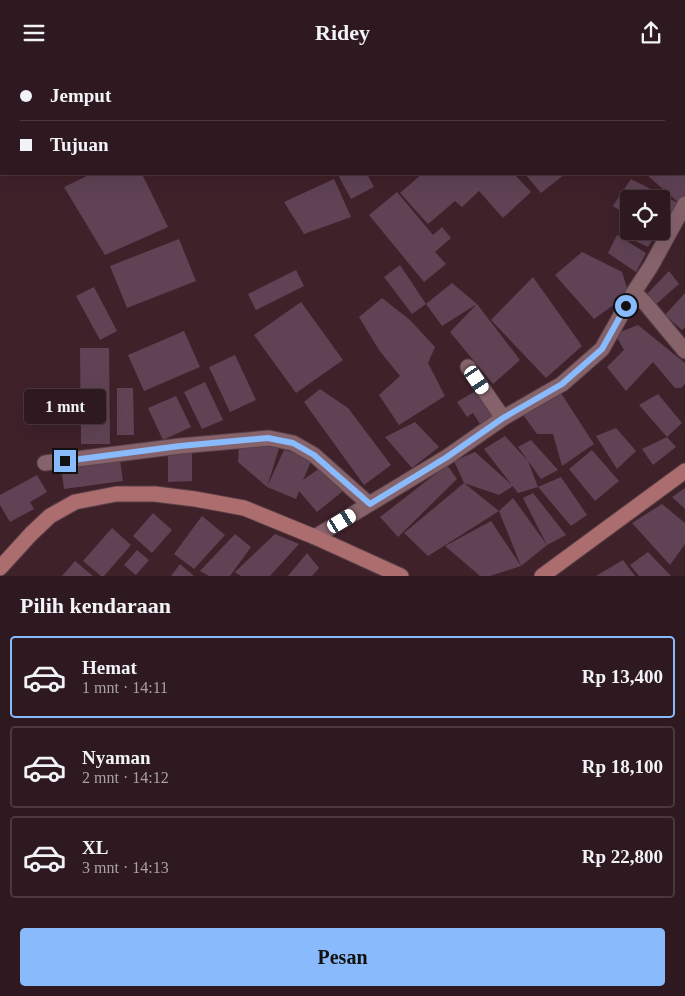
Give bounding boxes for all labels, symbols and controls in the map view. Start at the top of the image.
icon: menu [20,19,48,47]
icon: share [637,19,665,47]
text: Ridey [315,20,370,45]
text: Jemput [50,85,111,106]
text: Tujuan [50,134,108,155]
map controls [620,190,670,240]
button: locate [620,190,670,240]
route start [615,295,637,317]
car [462,363,491,397]
callout: 1 mnt [24,389,106,423]
text: 1 mnt [45,398,85,415]
route end [54,450,76,472]
car [325,507,358,535]
text: Pilih kendaraan [20,593,171,618]
icon: car [22,655,67,700]
text: Hemat [82,657,137,678]
text: Rp 13,400 [582,666,663,687]
text: 1 mnt · 14:11 [82,679,168,696]
icon: car [22,745,67,790]
text: Nyaman [82,747,151,768]
text: Rp 18,100 [582,756,663,777]
text: 2 mnt · 14:12 [82,769,169,786]
icon: car [22,835,67,880]
text: XL [82,837,108,858]
text: Rp 22,800 [582,846,663,867]
text: 3 mnt · 14:13 [82,859,169,876]
button: Pesan [20,928,665,986]

